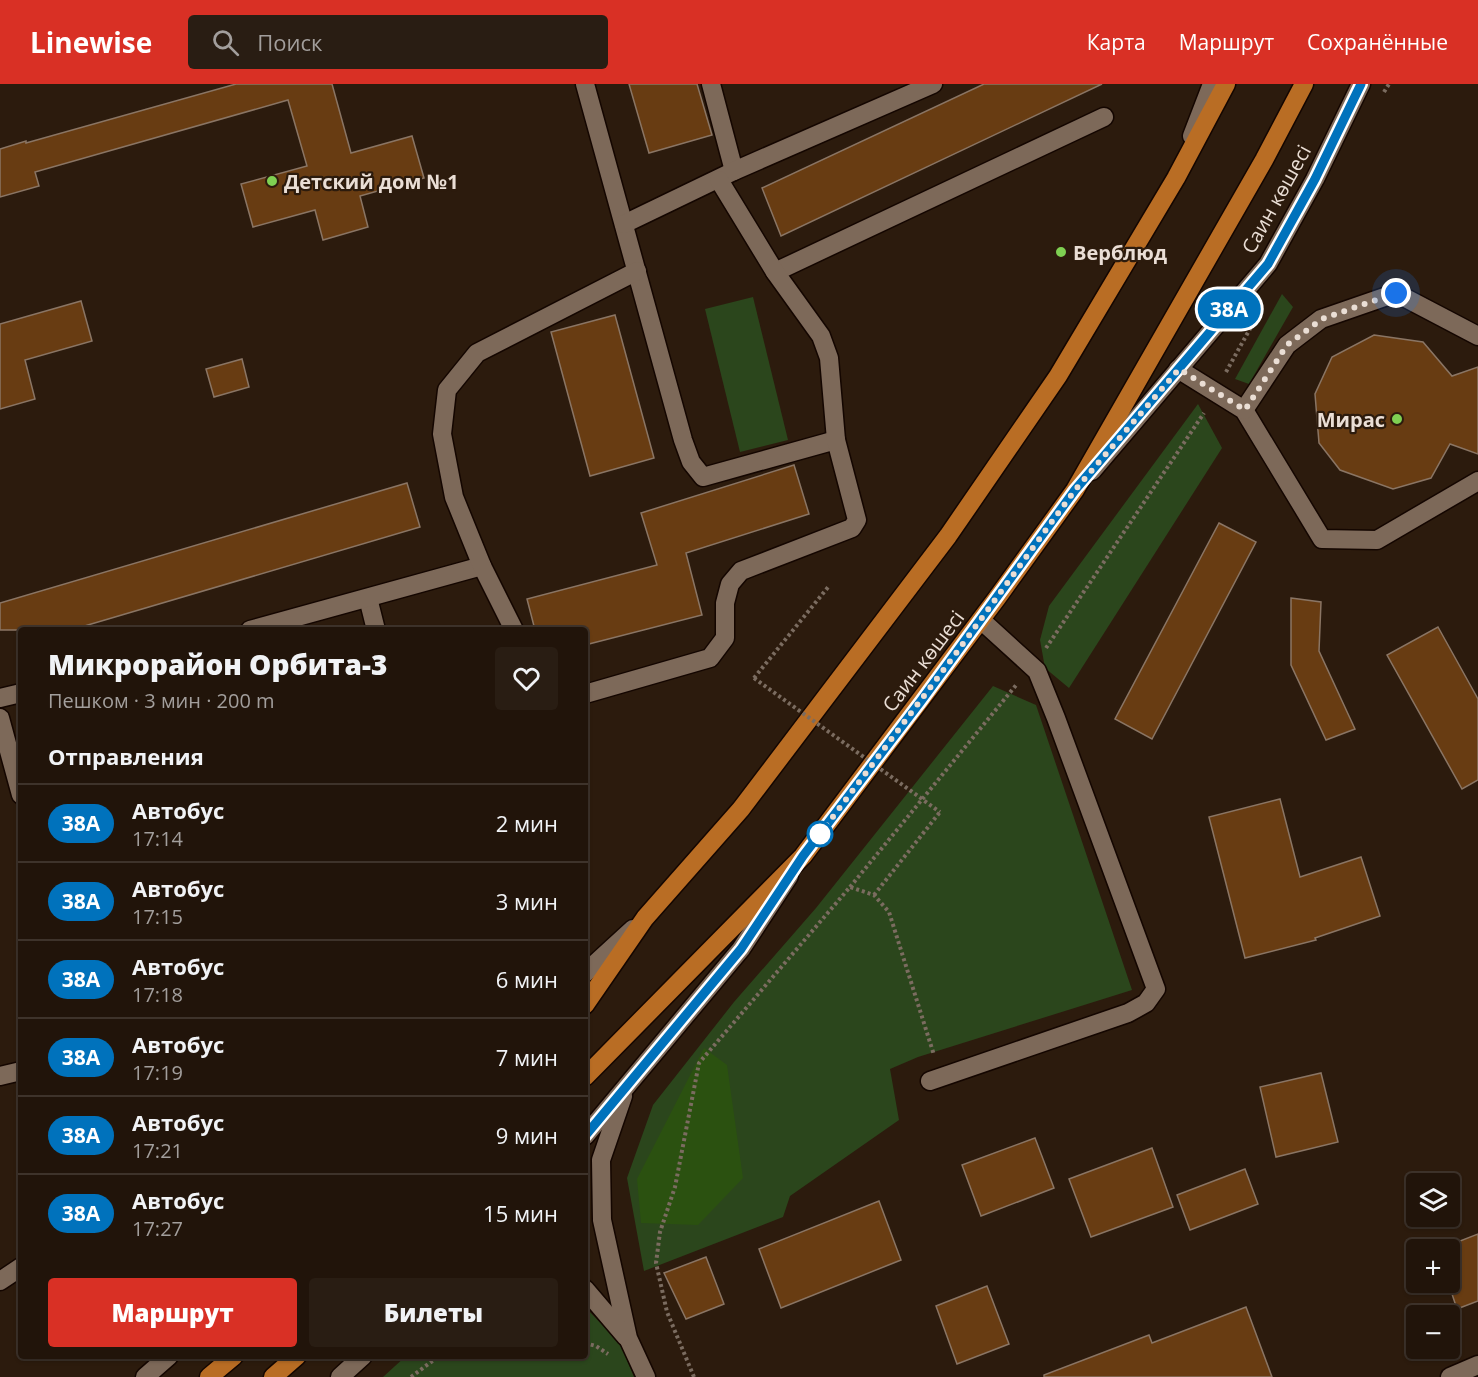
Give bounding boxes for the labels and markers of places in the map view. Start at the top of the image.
place label: Детский дом №1 [284,168,459,195]
marker: Детский дом №1 [265,174,279,188]
place label: Верблюд [1073,239,1167,266]
marker: Верблюд [1054,245,1068,259]
place label: Мирас [1317,406,1385,433]
marker: Мирас [1390,412,1404,426]
unlabelled marker [807,821,833,847]

